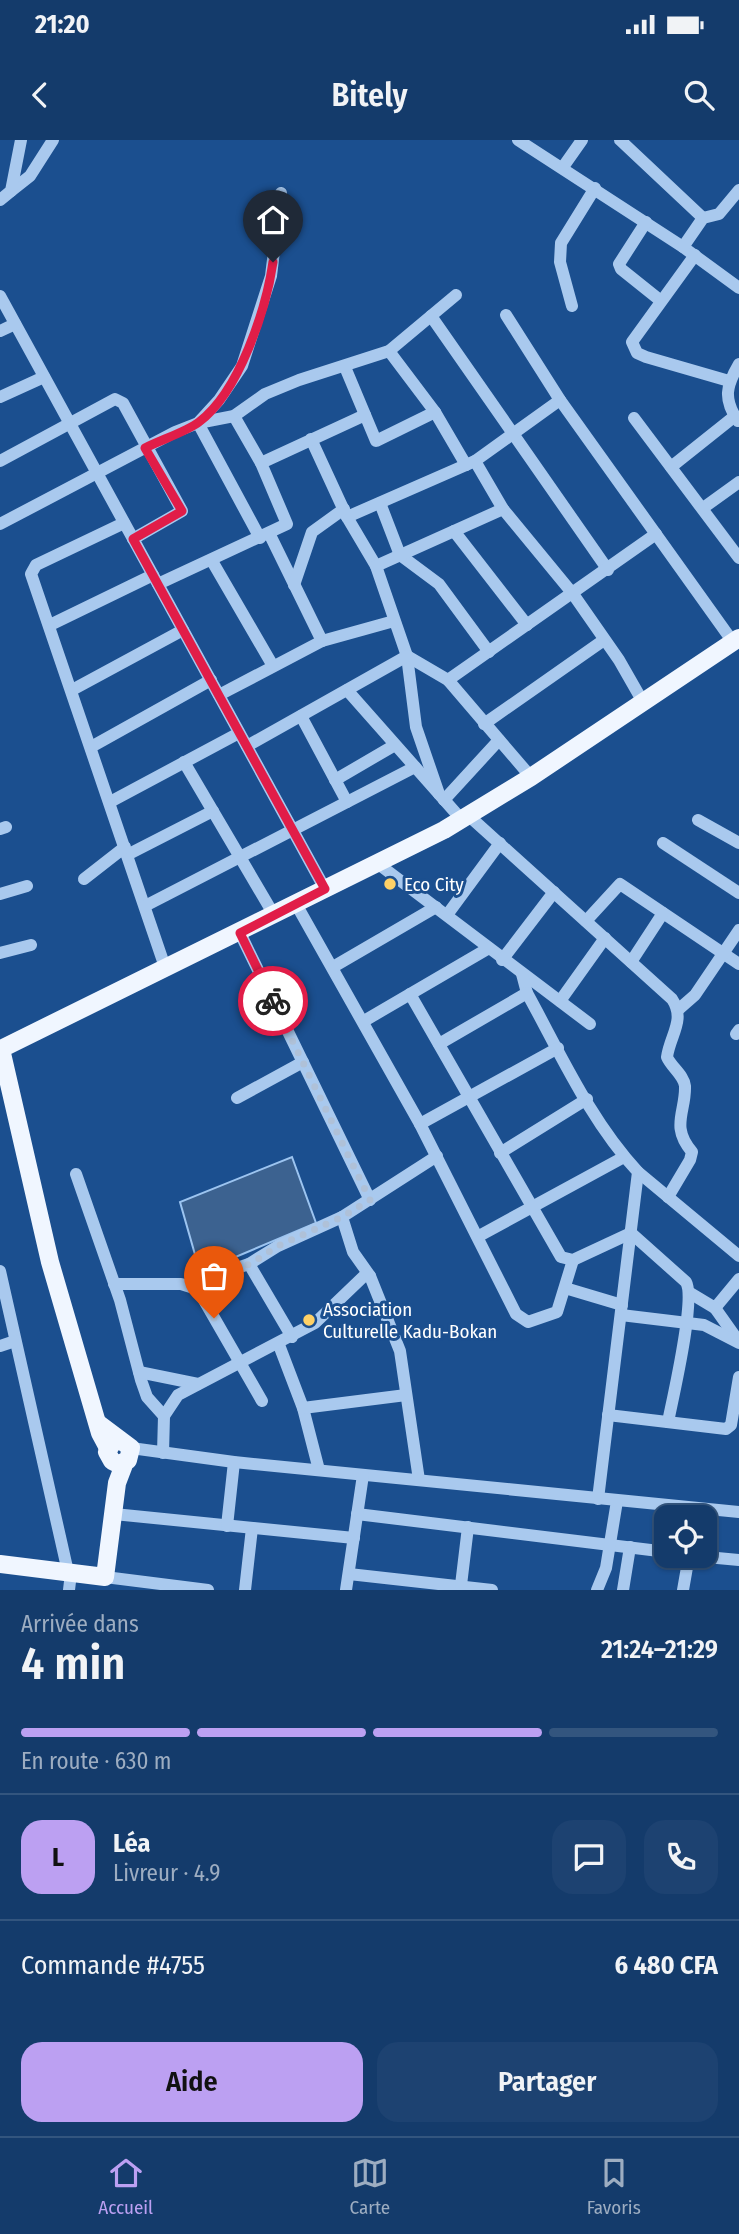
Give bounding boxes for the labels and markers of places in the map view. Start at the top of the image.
pin [243,190,303,262]
place label: Eco City [404,873,464,896]
marker: Eco City [382,876,398,892]
pin [184,1246,244,1318]
place label: Association Culturelle Kadu-Bokan [323,1298,497,1343]
marker: Association Culturelle Kadu-Bokan [301,1312,317,1328]

